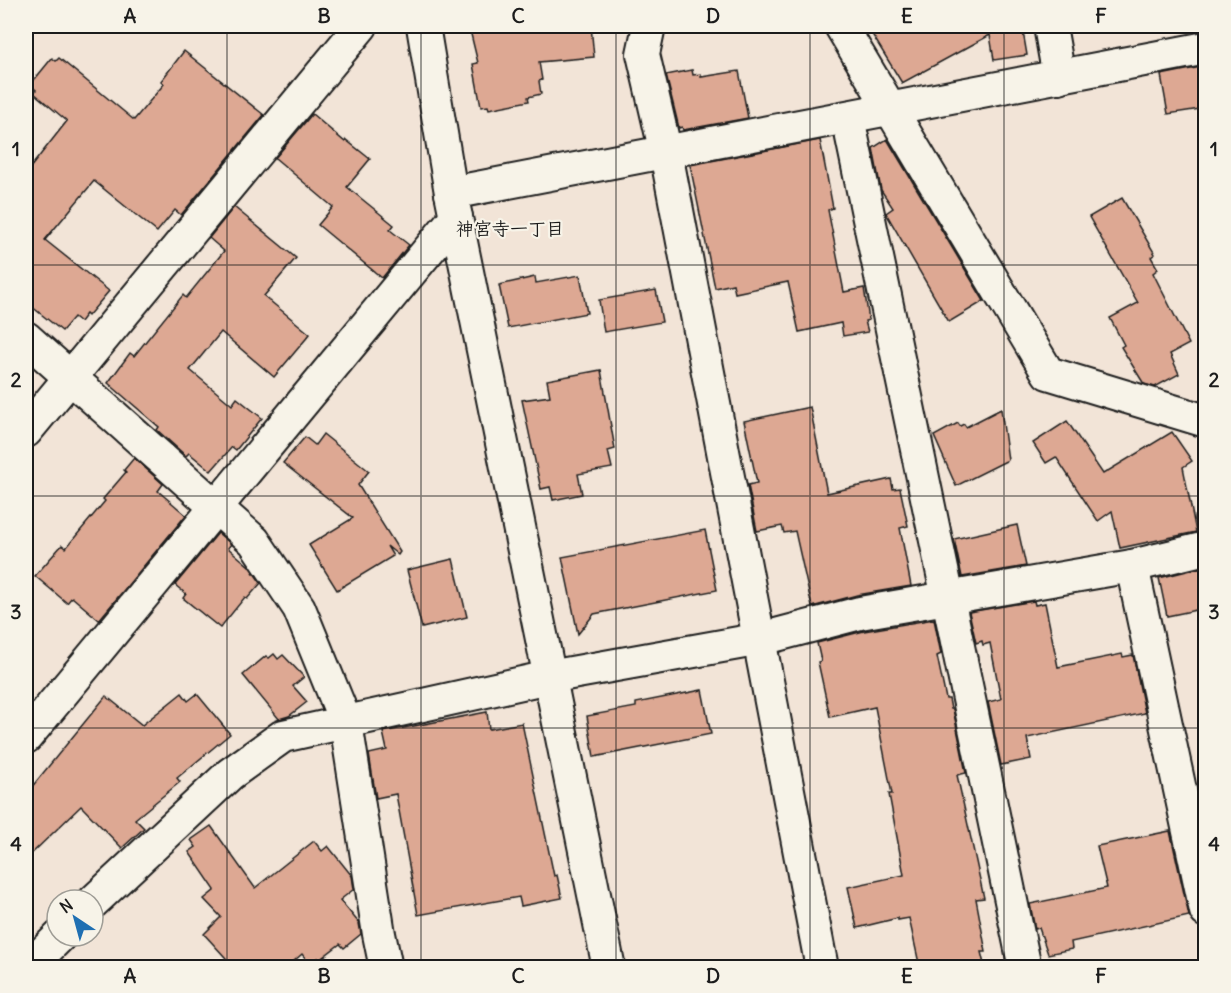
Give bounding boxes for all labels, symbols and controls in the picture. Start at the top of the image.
text: A [124,3,137,28]
text: B [317,3,331,28]
text: C [511,3,525,28]
text: D [706,3,720,28]
text: E [901,3,913,28]
text: F [1095,3,1107,28]
text: 1 [12,136,20,161]
text: 1 [1210,136,1218,161]
district label: 神宮寺一丁目 [456,217,564,240]
text: 2 [11,367,22,392]
text: 2 [1209,367,1220,392]
text: 3 [10,599,22,624]
text: 3 [1208,599,1220,624]
text: 4 [10,831,22,856]
text: 4 [1208,831,1220,856]
north arrow [45,888,105,948]
text: N [56,895,77,917]
text: A [124,963,137,988]
text: B [317,963,331,988]
text: C [511,963,525,988]
text: D [706,963,720,988]
text: E [901,963,913,988]
text: F [1095,963,1107,988]

